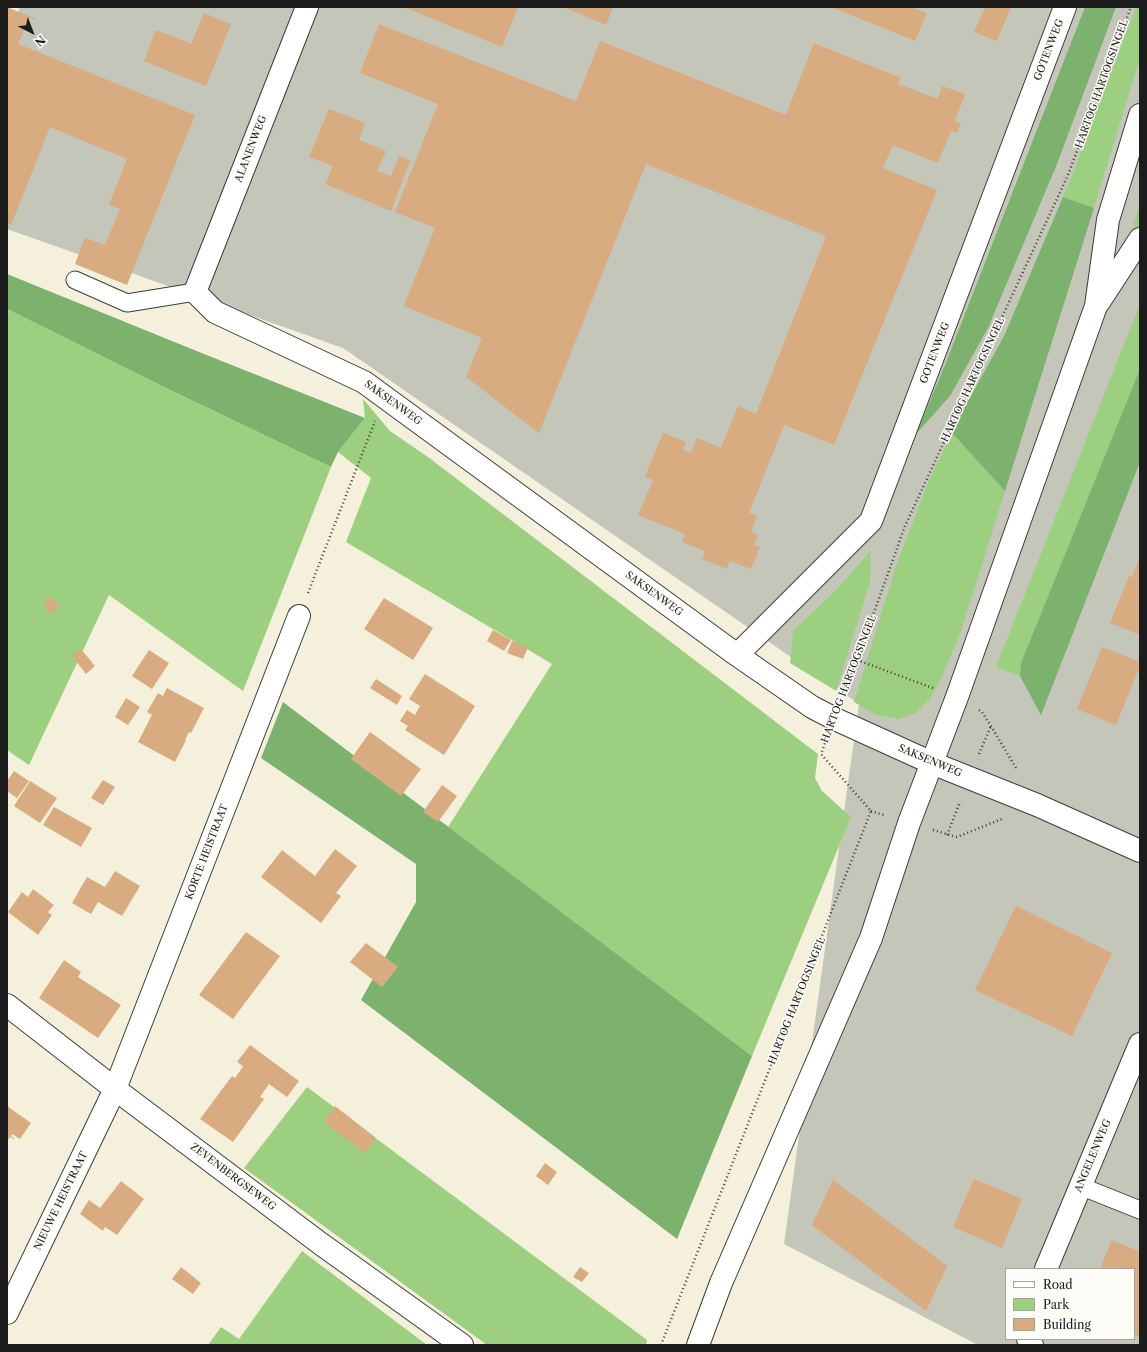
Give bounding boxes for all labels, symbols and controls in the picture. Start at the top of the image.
north arrow [12,12,52,52]
street label: GOTENWEG [1032,18,1066,82]
street label: HARTOG HARTOGSINGEL [1073,18,1131,150]
text: N [32,33,48,49]
street label: ALANENWEG [233,114,269,184]
street label: HARTOG HARTOGSINGEL [939,316,1007,444]
street label: GOTENWEG [918,321,952,385]
street label: SAKSENWEG [362,378,424,428]
street label: SAKSENWEG [623,569,685,619]
street label: HARTOG HARTOGSINGEL [819,613,879,745]
street label: SAKSENWEG [896,742,964,780]
street label: KORTE HEISTRAAT [183,803,231,901]
street label: HARTOG HARTOGSINGEL [766,936,828,1066]
street label: ANGELENWEG [1072,1118,1114,1194]
street label: ZEVENBERGSEWEG [188,1141,278,1213]
street label: NIEUWE HEISTRAAT [32,1150,90,1252]
legend [1005,1268,1135,1340]
text: Road [1043,1277,1073,1292]
text: Park [1043,1297,1069,1312]
text: Building [1043,1317,1091,1332]

